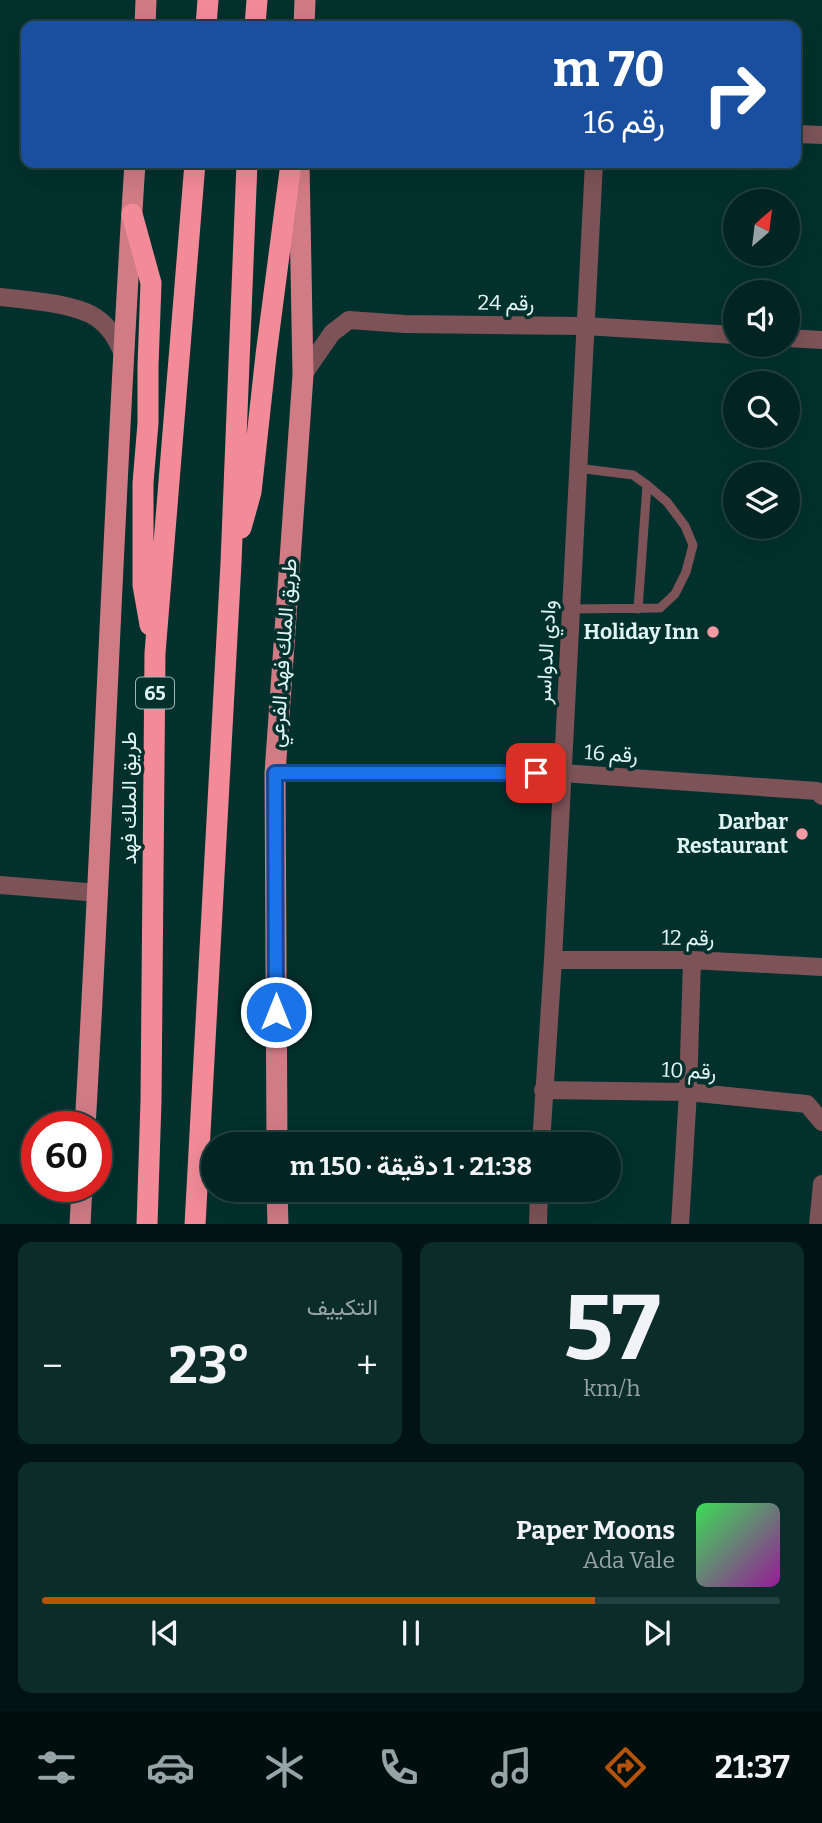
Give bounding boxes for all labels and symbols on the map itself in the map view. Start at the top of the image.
north arrow [723,189,800,266]
street label: رقم 24 [477,290,535,317]
street label: طريق الملك فهد الفرعي [263,558,307,749]
street label: وادي الدواسر [530,599,566,706]
place label: Holiday Inn [584,619,699,645]
marker: Holiday Inn [705,624,721,640]
road number: 65 [136,678,174,708]
street label: طريق الملك فهد [116,732,142,864]
street label: رقم 16 [583,739,639,770]
pin [506,743,566,803]
place label: Darbar Restaurant [676,809,789,859]
marker: Darbar Restaurant [794,826,810,842]
street label: رقم 12 [661,925,715,952]
position arrow [239,975,313,1049]
street label: رقم 10 [661,1057,717,1086]
speed limit sign: 60 [21,1111,112,1202]

